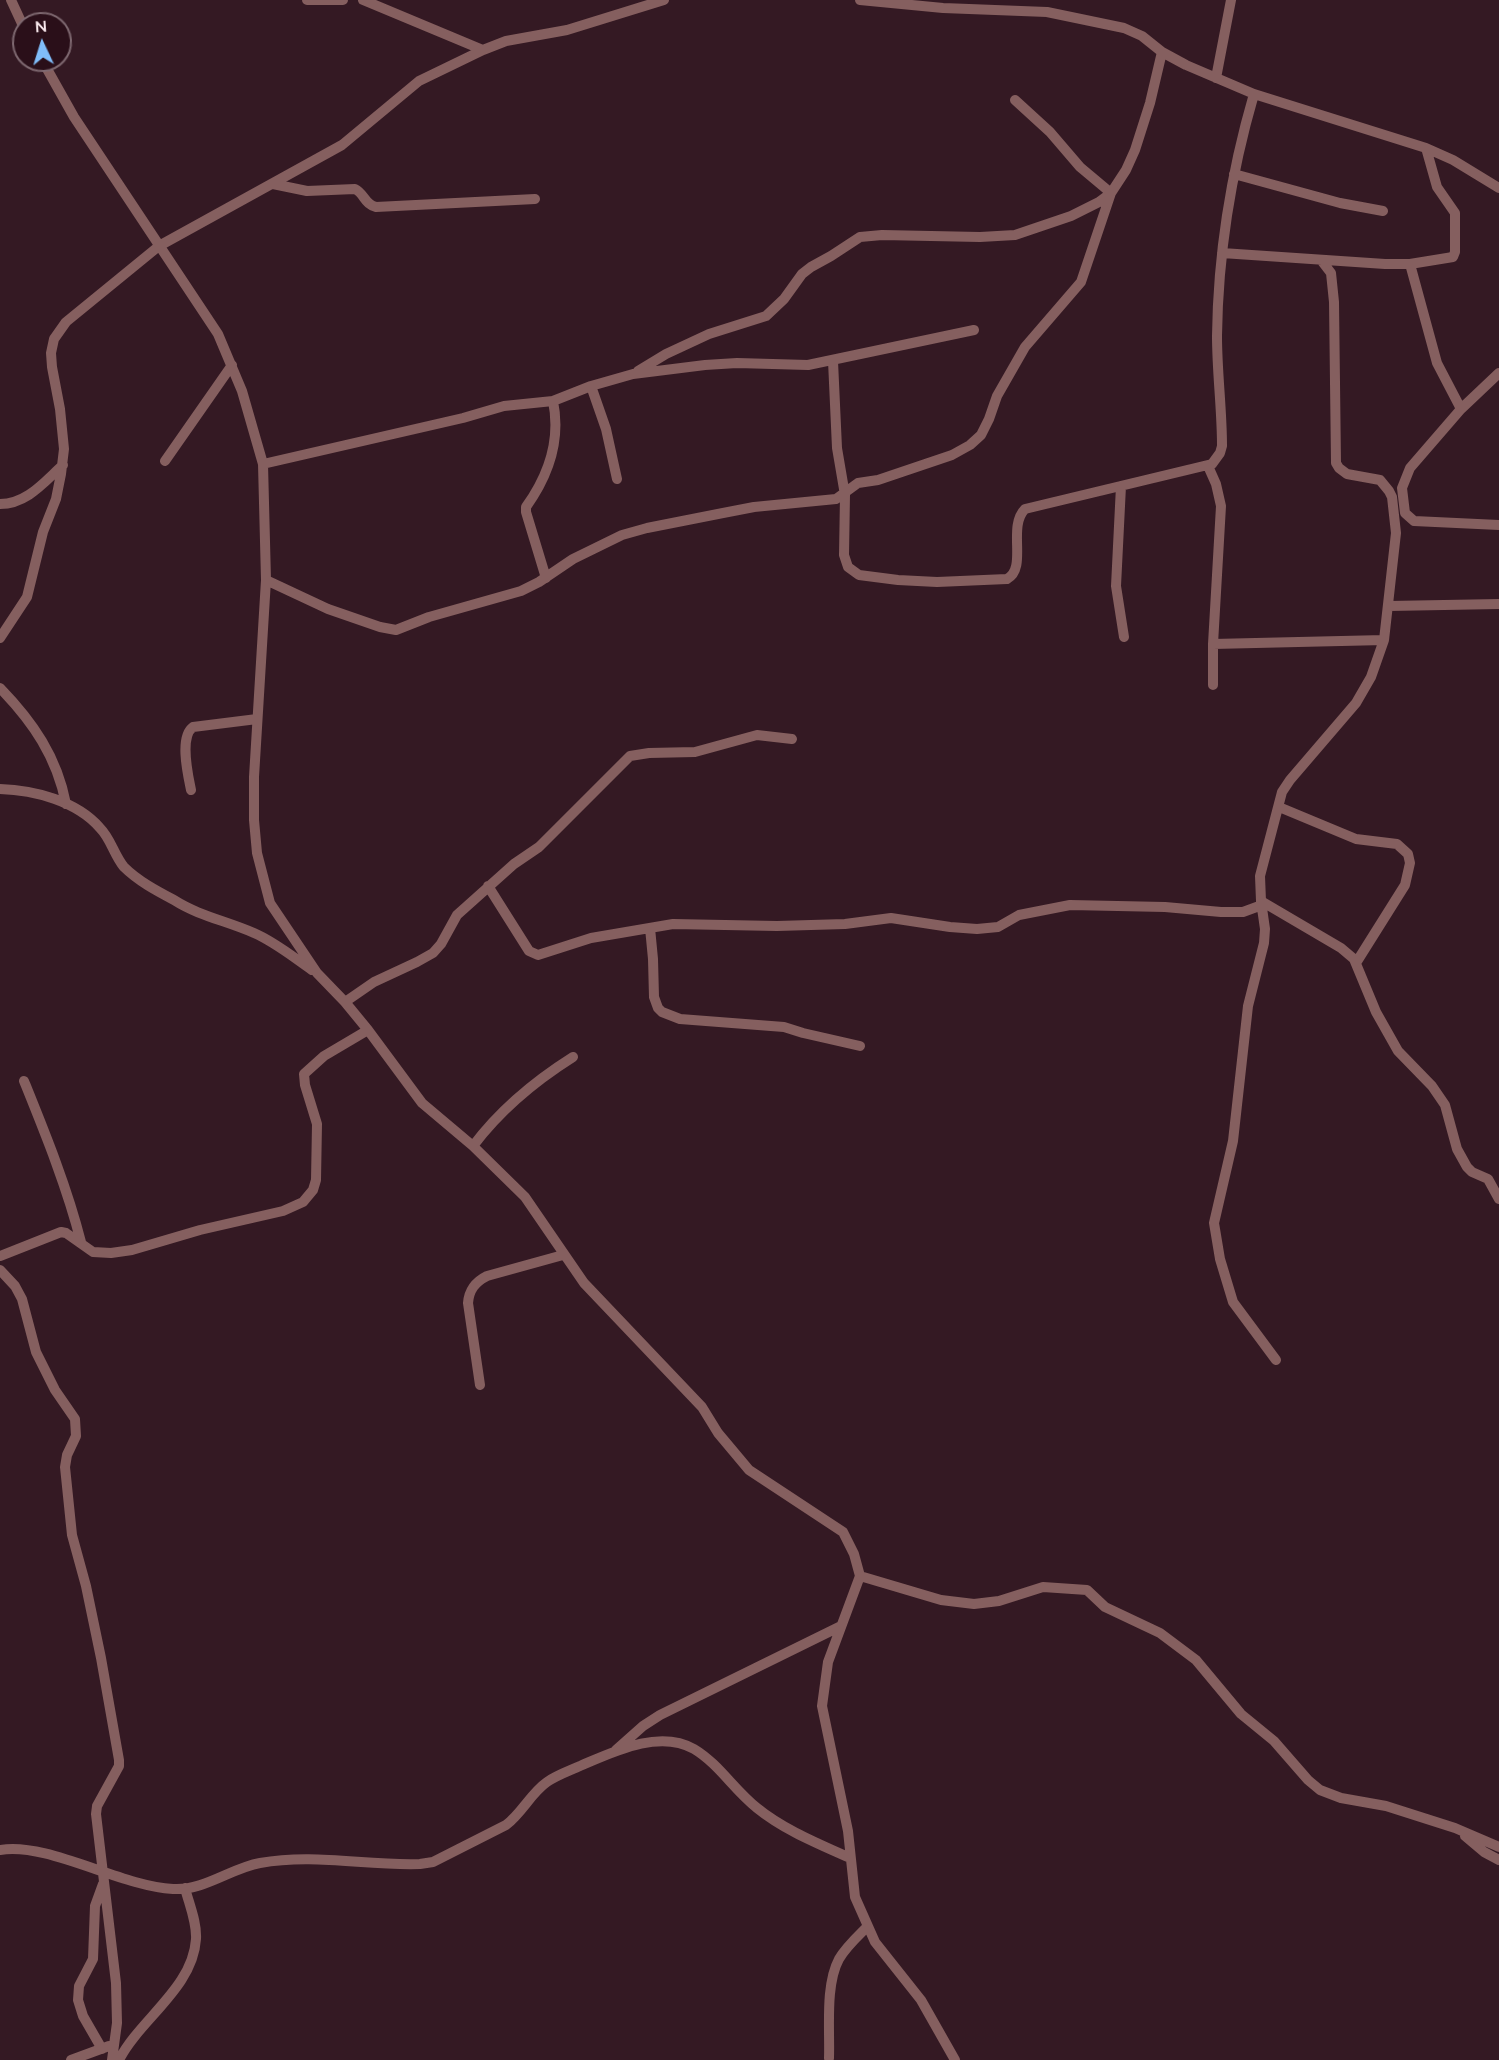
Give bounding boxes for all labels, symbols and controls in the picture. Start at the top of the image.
north arrow [12,12,72,72]
text: N [34,16,48,36]

